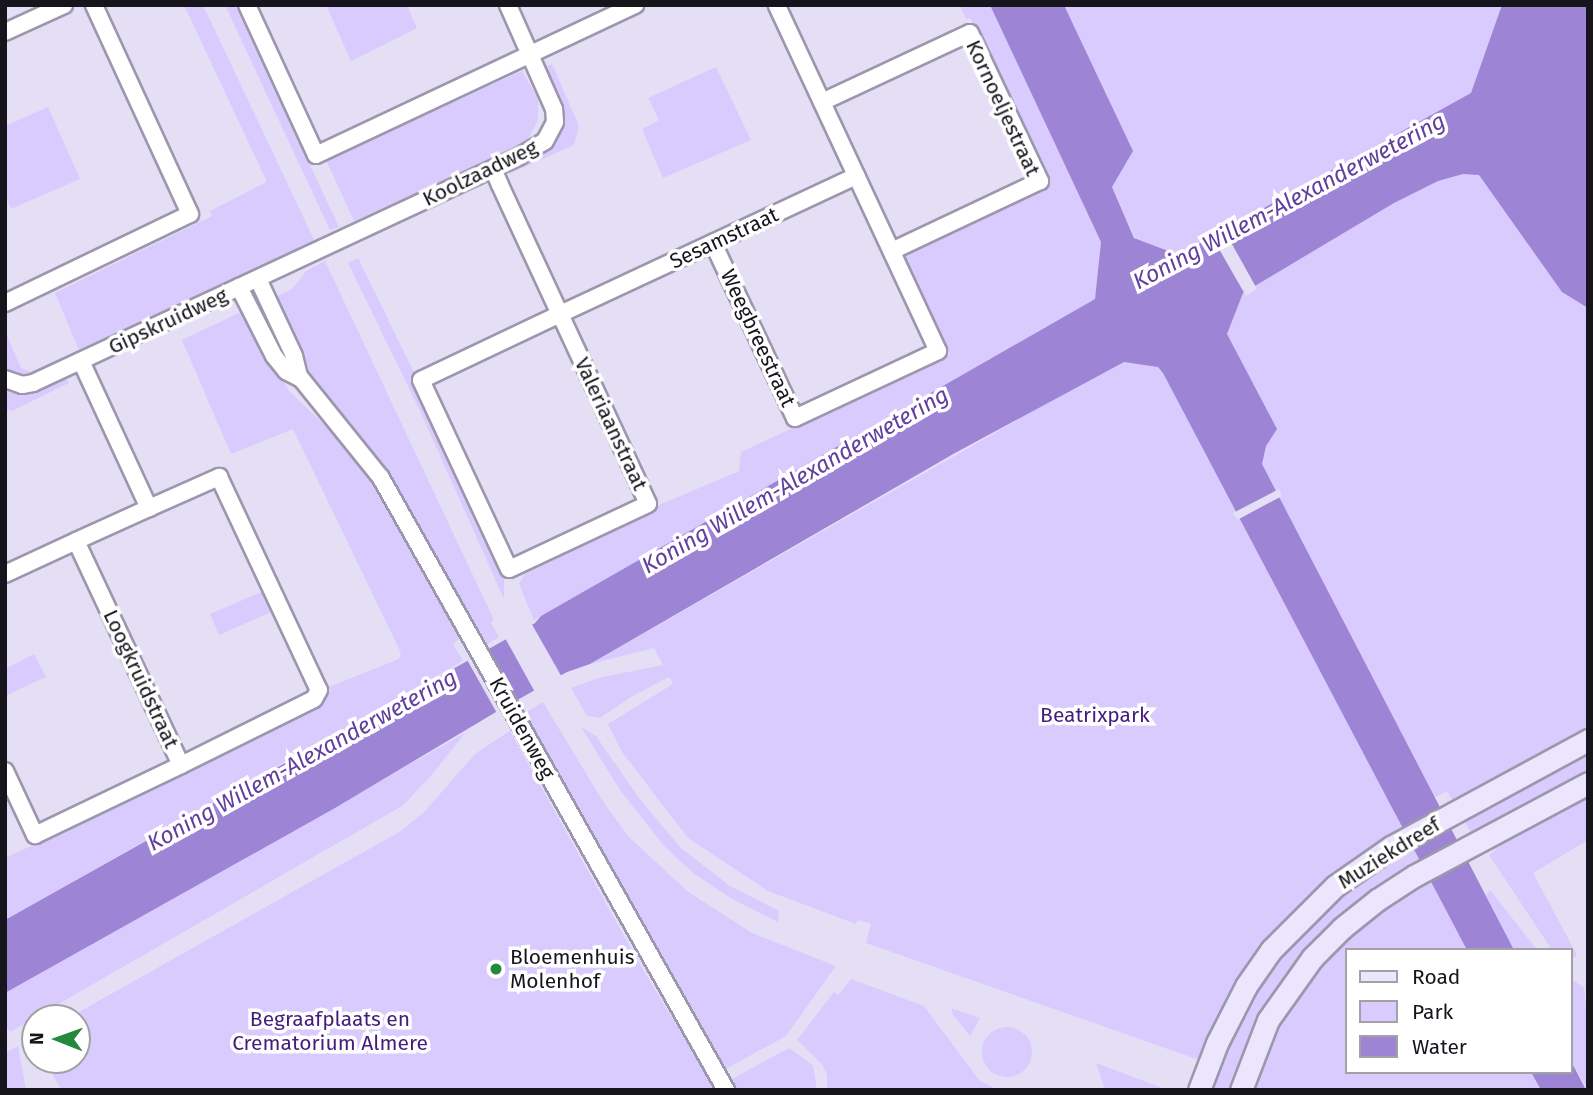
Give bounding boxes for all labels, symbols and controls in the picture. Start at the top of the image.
street label: Kornoeljestraat [961,36,1045,180]
water label: Koning Willem-Alexanderwetering [1128,107,1450,295]
street label: Koolzaadweg [419,134,541,212]
street label: Sesamstraat [666,202,782,274]
street label: Weegbreestraat [715,265,801,411]
street label: Gipskruidweg [104,282,232,360]
street label: Valeriaanstraat [569,354,653,494]
water label: Koning Willem-Alexanderwetering [637,381,953,579]
street label: Loogkruidstraat [98,606,184,752]
water label: Koning Willem-Alexanderwetering [142,663,462,857]
street label: Kruidenweg [484,673,560,783]
park label: Beatrixpark [1040,702,1150,728]
street label: Muziekdreef [1333,812,1445,894]
place label: Bloemenhuis Molenhof [510,944,635,994]
legend [1344,948,1572,1074]
marker: Bloemenhuis Molenhof [488,961,504,977]
text: Road [1412,964,1460,990]
text: Park [1412,999,1453,1025]
north arrow [21,1004,91,1074]
park label: Begraafplaats en Crematorium Almere [232,1006,428,1056]
text: N [25,1032,48,1045]
text: Water [1412,1034,1467,1060]

